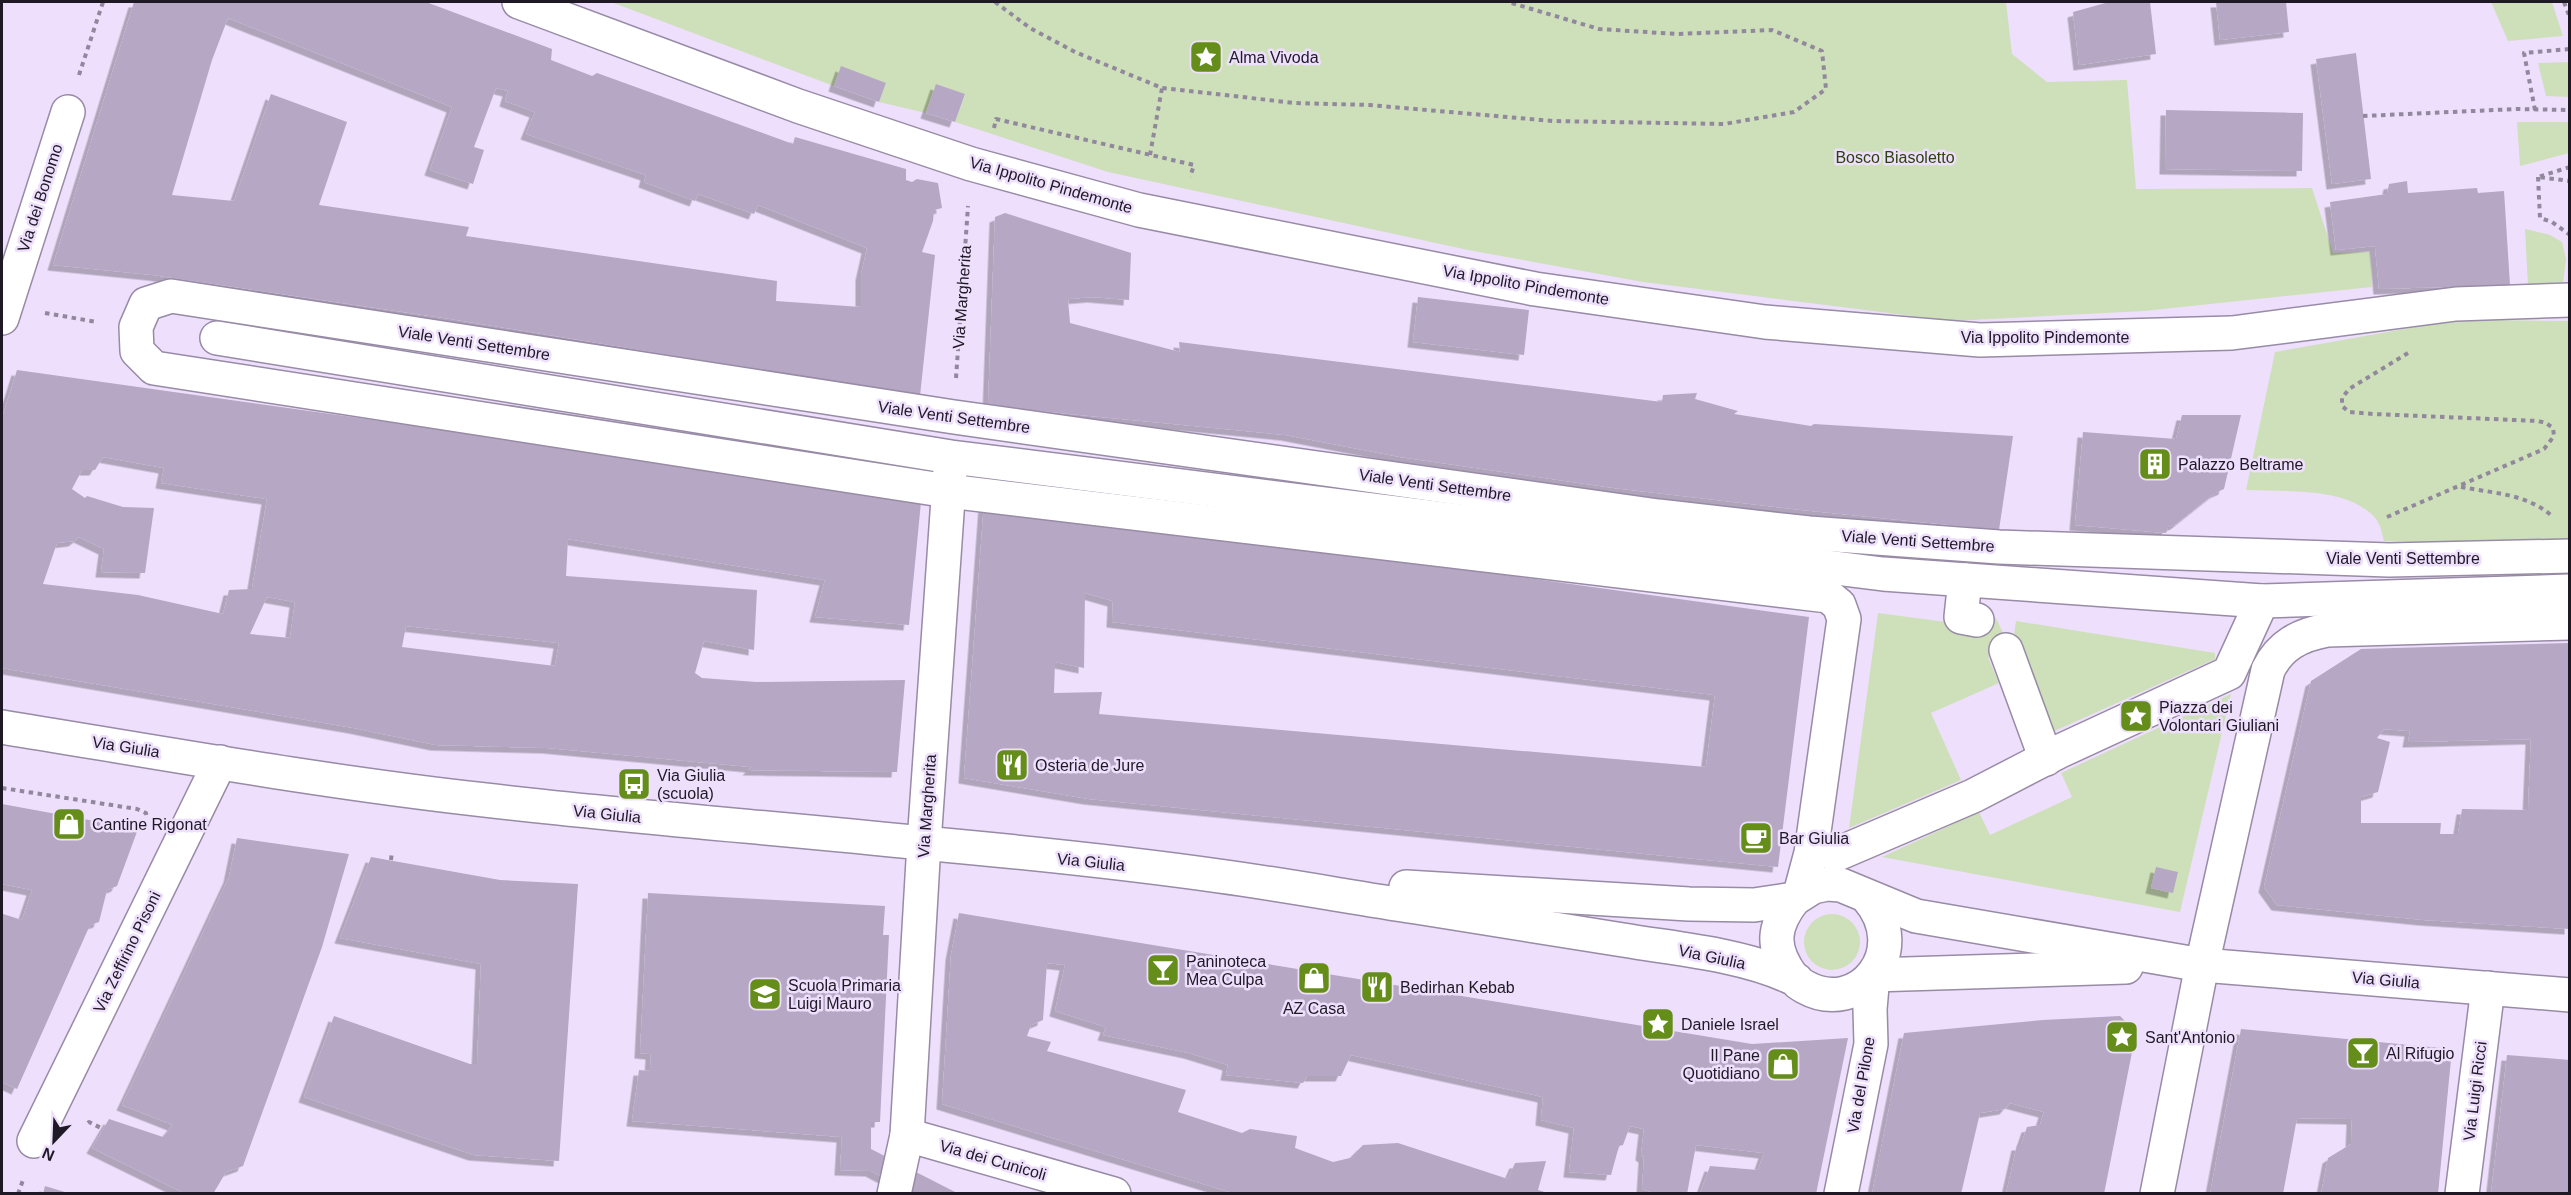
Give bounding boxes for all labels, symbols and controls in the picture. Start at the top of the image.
place icon: Alma Vivoda [1188,39,1224,75]
place label: Alma Vivoda [1229,49,1319,66]
street label: Via dei Bonomo [15,142,66,254]
park label: Bosco Biasoletto [1835,149,1955,166]
street label: Via Ippolito Pindemonte [968,154,1135,216]
street label: Via Margherita [950,245,974,349]
street label: Via Ippolito Pindemonte [1441,262,1611,308]
street label: Viale Venti Settembre [397,323,551,363]
street label: Via Ippolito Pindemonte [1961,329,2129,346]
street label: Viale Venti Settembre [877,398,1031,436]
building icon: Palazzo Beltrame [2137,446,2173,482]
place label: Palazzo Beltrame [2178,456,2303,473]
street label: Viale Venti Settembre [1358,466,1512,504]
street label: Viale Venti Settembre [1841,527,1995,555]
street label: Viale Venti Settembre [2326,550,2480,567]
place icon: Piazza dei Volontari Giuliani [2118,698,2154,734]
place label: Piazza dei Volontari Giuliani [2159,699,2279,734]
street label: Via Giulia [91,733,161,761]
restaurant icon: Osteria de Jure [994,747,1030,783]
street label: Via Margherita [915,754,939,858]
place label: Osteria de Jure [1035,757,1144,774]
bus stop icon: Via Giulia (scuola) [616,766,652,802]
place label: Via Giulia (scuola) [657,767,725,802]
street label: Via Giulia [572,802,642,826]
shop icon: Cantine Rigonat [51,806,87,842]
place label: Cantine Rigonat [92,816,207,833]
cafe icon: Bar Giulia [1738,820,1774,856]
place label: Bar Giulia [1779,830,1849,847]
street label: Via Giulia [1056,850,1126,874]
street label: Via Zeffirino Pisoni [90,889,164,1015]
street label: Via Giulia [1677,942,1747,972]
bar icon: Paninoteca Mea Culpa [1145,952,1181,988]
place label: Paninoteca Mea Culpa [1186,953,1266,988]
shop icon: AZ Casa [1296,960,1332,996]
restaurant icon: Bedirhan Kebab [1359,969,1395,1005]
street label: Via Giulia [2351,969,2421,991]
school or university icon: Scuola Primaria Luigi Mauro [747,976,783,1012]
place label: Scuola Primaria Luigi Mauro [788,977,901,1012]
place label: Bedirhan Kebab [1400,979,1515,996]
place label: AZ Casa [1283,1000,1345,1017]
place icon: Daniele Israel [1640,1006,1676,1042]
place label: Daniele Israel [1681,1016,1779,1033]
place icon: Sant'Antonio [2104,1019,2140,1055]
place label: Sant'Antonio [2145,1029,2235,1046]
street label: Via del Pilone [1844,1035,1878,1135]
bar icon: Al Rifugio [2345,1035,2381,1071]
street label: Via Luigi Ricci [2460,1040,2490,1142]
place label: Al Rifugio [2386,1045,2455,1062]
shop icon: Il Pane Quotidiano [1765,1046,1801,1082]
place label: Il Pane Quotidiano [1683,1047,1760,1082]
north arrow [24,1111,84,1171]
street label: Via dei Cunicoli [938,1137,1048,1183]
text: N [40,1144,57,1164]

